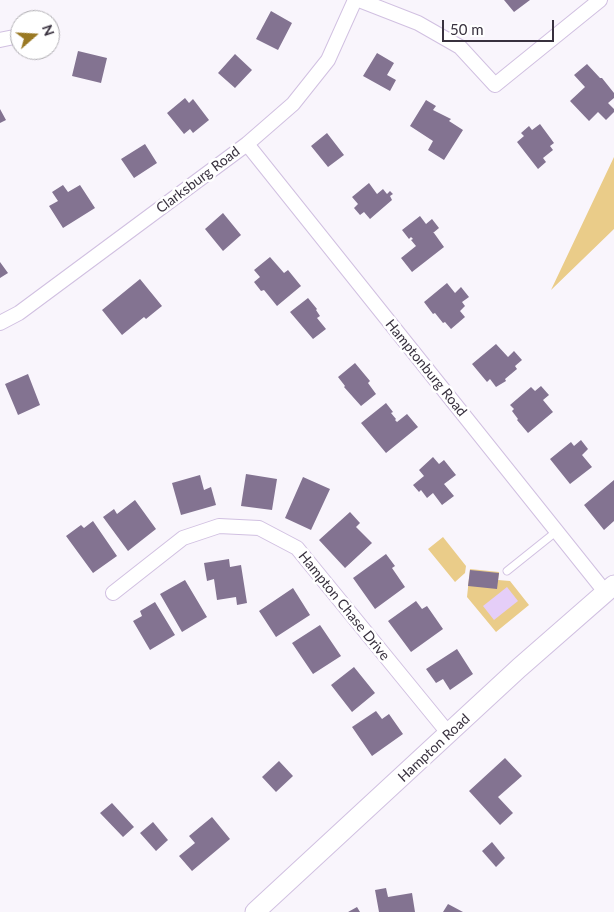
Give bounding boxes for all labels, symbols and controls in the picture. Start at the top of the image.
north arrow [10,10,60,60]
scale bar [444,10,556,42]
text: 50 m [450,20,484,38]
text: N [39,22,59,38]
street label: Clarksburg Road [153,143,243,217]
street label: Hamptonburg Road [382,316,470,420]
street label: Hampton Chase Drive [295,548,393,664]
street label: Hampton Road [395,710,473,786]

